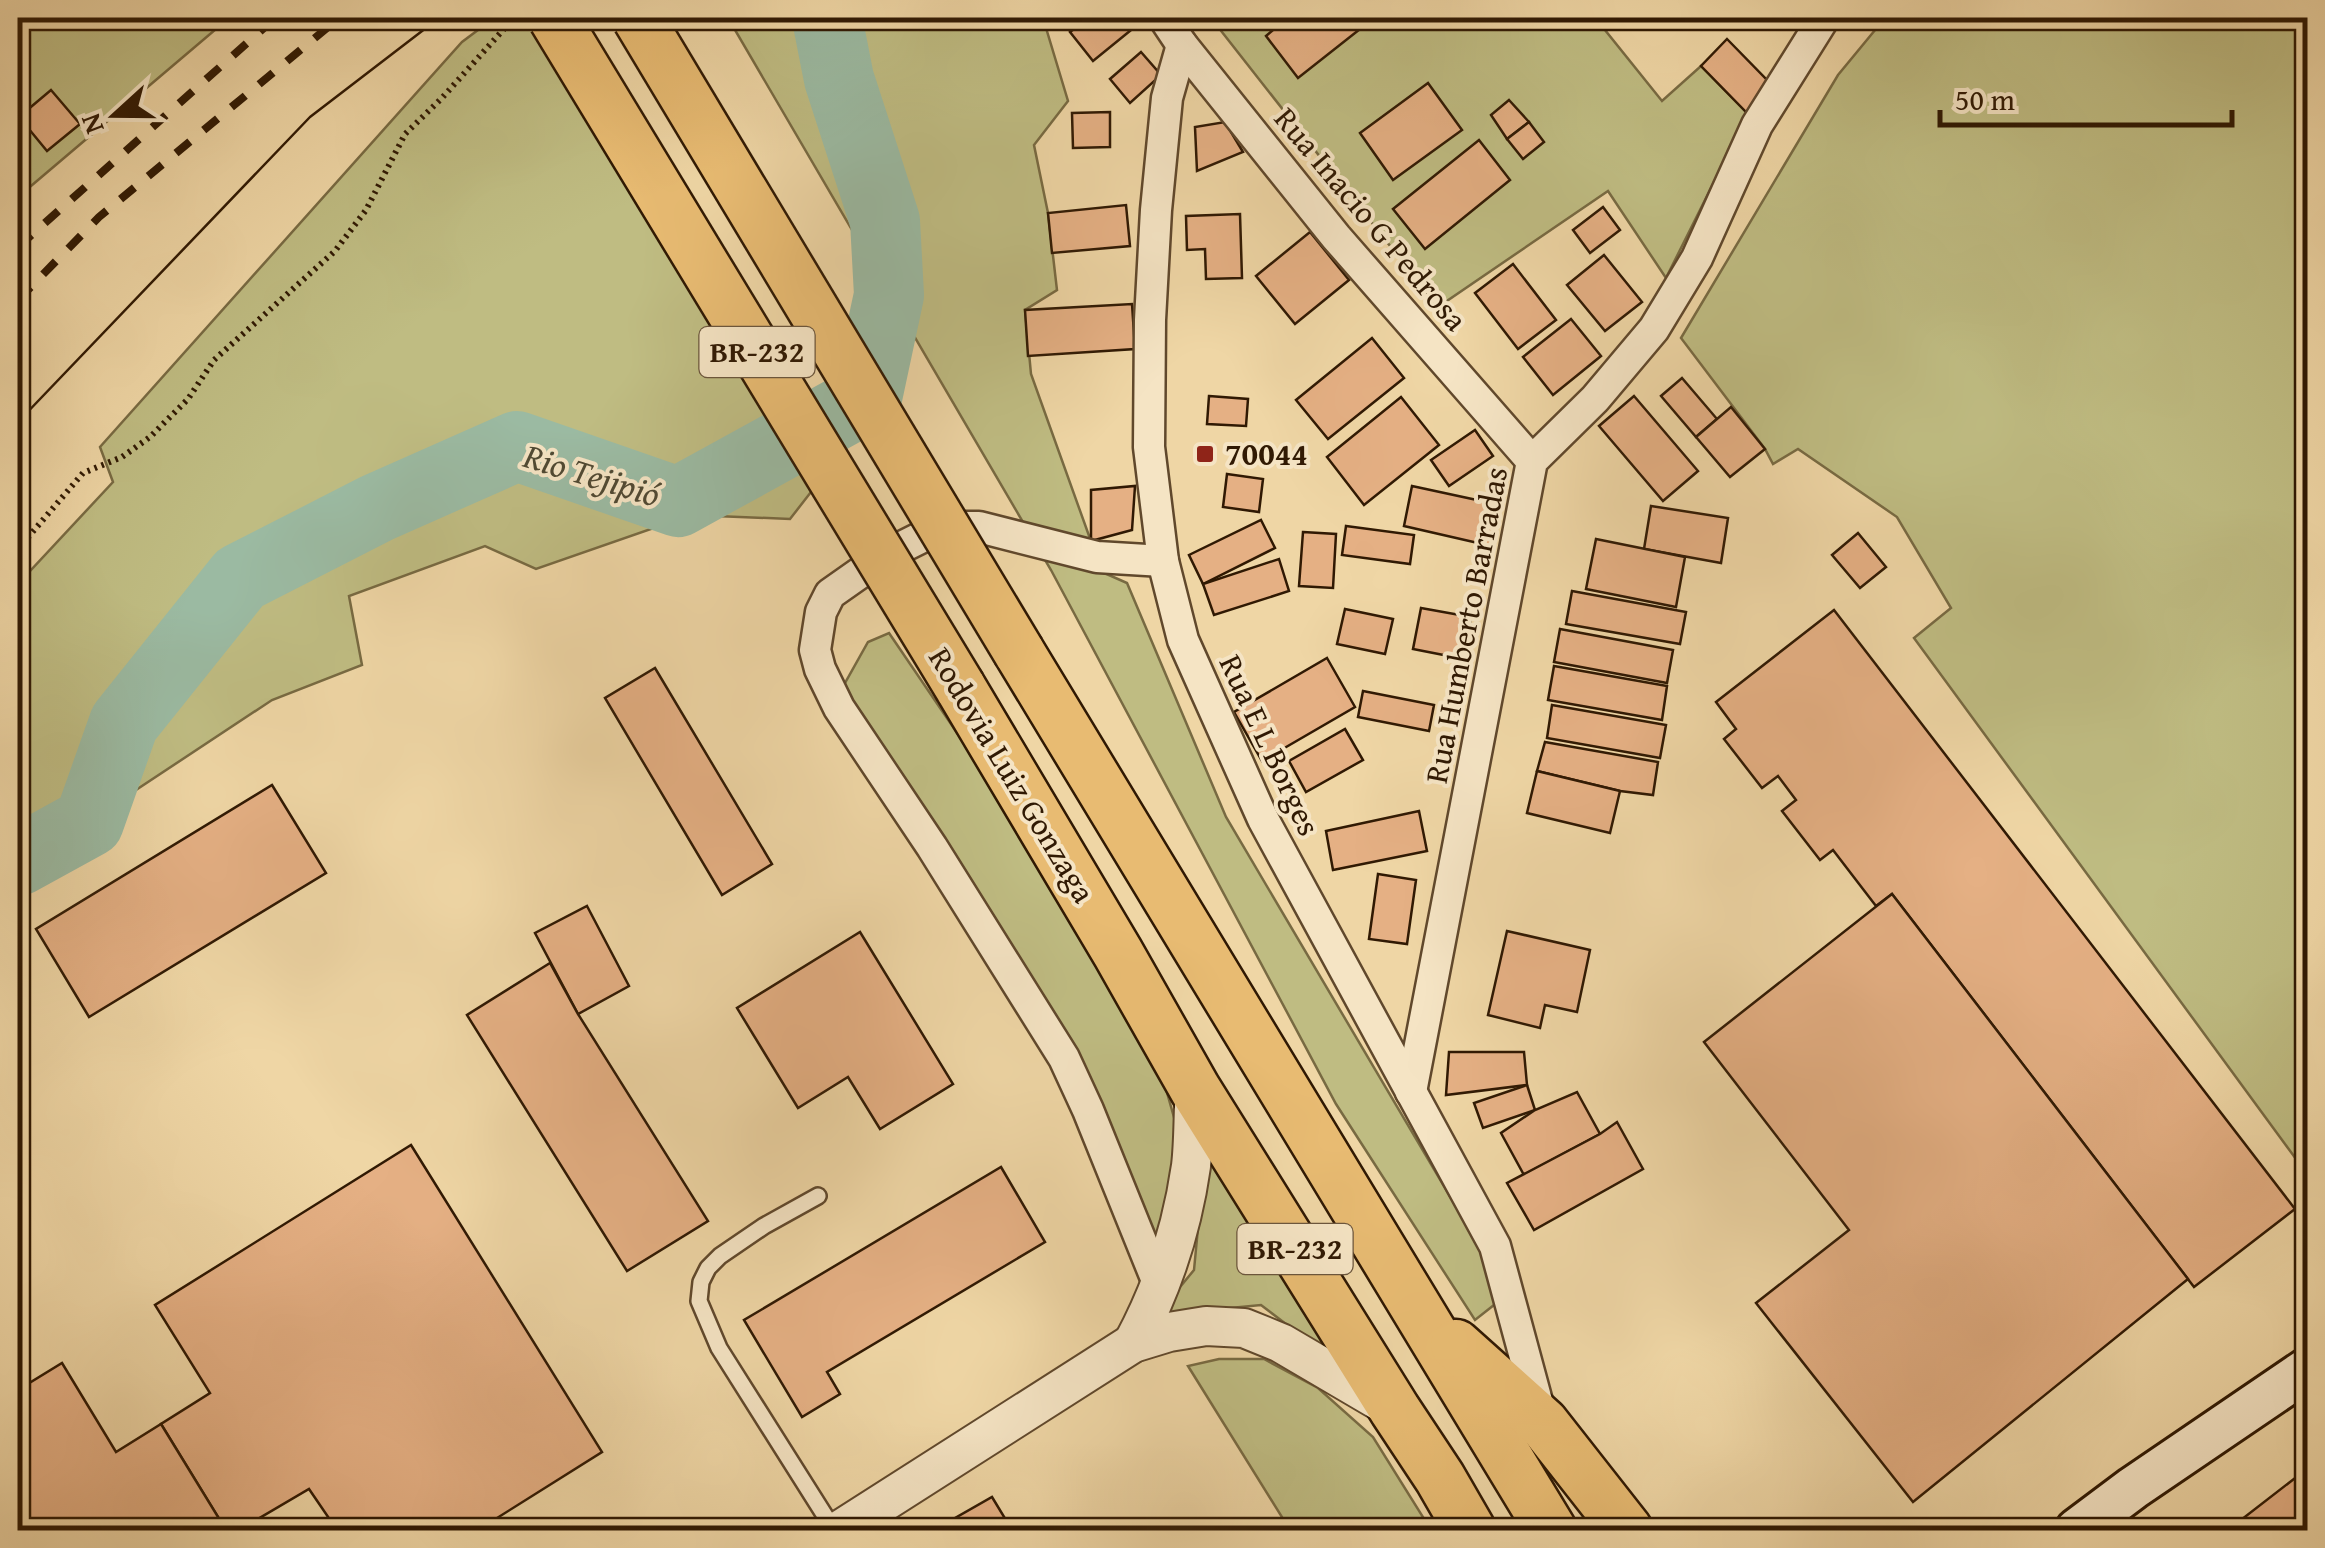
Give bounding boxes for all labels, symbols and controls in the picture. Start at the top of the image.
north arrow [65,65,165,165]
scale bar [1940,65,2232,127]
text: 50 m [1955,77,2015,121]
street label: Rua Inacio G Pedrosa [1264,97,1479,341]
text: N [69,108,114,140]
road number: BR-232 [700,327,814,377]
water label: Rio Tejipió [517,429,666,519]
place label: 70044 [1225,430,1308,477]
marker: 70044 [1194,443,1216,465]
street label: Rua Humberto Barradas [1412,463,1519,787]
street label: Rodovia Luiz Gonzaga [917,638,1107,912]
street label: Rua E L Borges [1208,646,1333,843]
road number: BR-232 [1238,1224,1352,1274]

